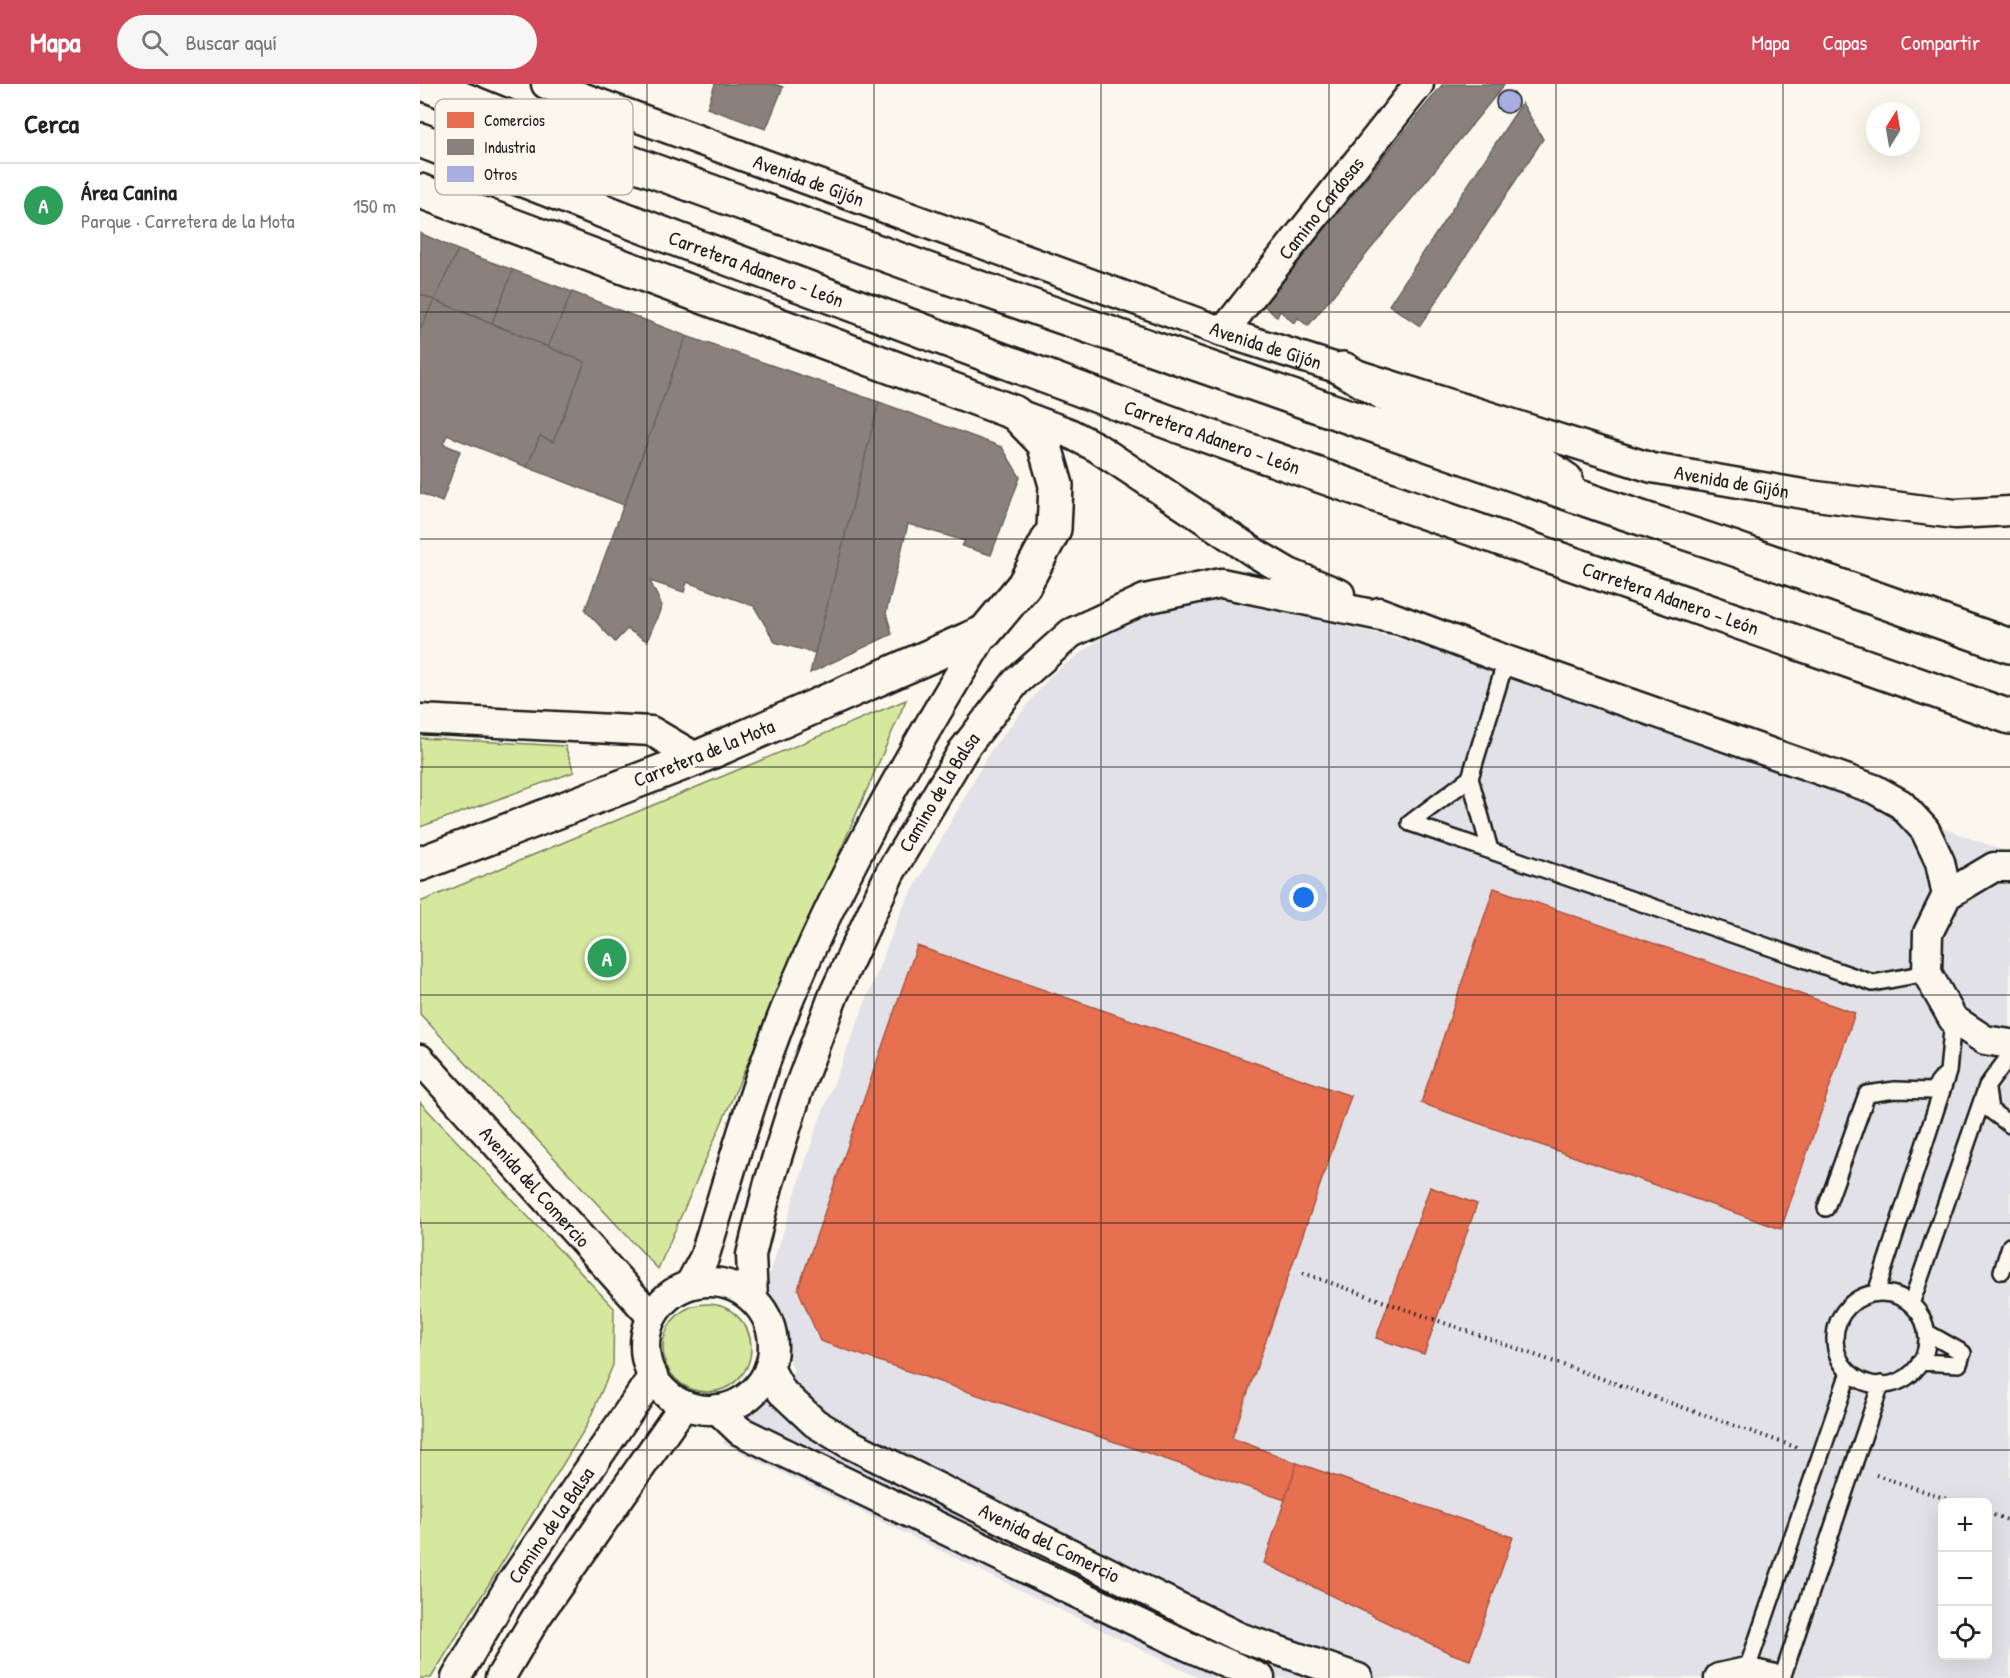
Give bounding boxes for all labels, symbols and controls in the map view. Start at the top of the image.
search box [117,15,537,69]
text: Mapa [30,23,81,61]
icon: search [138,26,171,59]
text: Buscar aquí [186,27,277,57]
text: Mapa [1751,28,1789,57]
text: Capas [1822,28,1867,57]
text: Compartir [1900,28,1980,57]
legend [435,99,633,195]
north arrow [1866,102,1920,156]
text: Cerca [24,106,79,141]
text: Comercios [484,109,545,131]
text: Industria [484,136,535,158]
street label: Avenida de Gijón [750,147,868,212]
street label: Camino Cardosas [1271,150,1370,265]
text: Otros [484,163,517,185]
text: Área Canina [81,177,177,207]
text: A [39,192,48,219]
text: 150 m [353,192,396,219]
text: Parque · Carretera de la Mota [81,207,295,234]
street label: Carretera Adanero - León [665,223,848,313]
street label: Avenida de Gijón [1206,314,1325,375]
street label: Carretera Adanero - León [1120,393,1304,480]
street label: Avenida de Gijón [1673,458,1791,504]
street label: Carretera Adanero - León [1579,554,1763,641]
street label: Carretera de la Mota [629,712,779,793]
street label: Camino de la Balsa [892,726,985,857]
your location [1289,883,1318,912]
pin: A [588,936,627,980]
street label: Avenida del Comercio [474,1120,597,1253]
street label: Camino de la Balsa [501,1461,600,1589]
street label: Avenida del Comercio [975,1496,1125,1589]
map controls [1938,1498,1992,1660]
button: + [1938,1498,1992,1552]
button: − [1938,1552,1992,1606]
button: locate [1938,1606,1992,1660]

